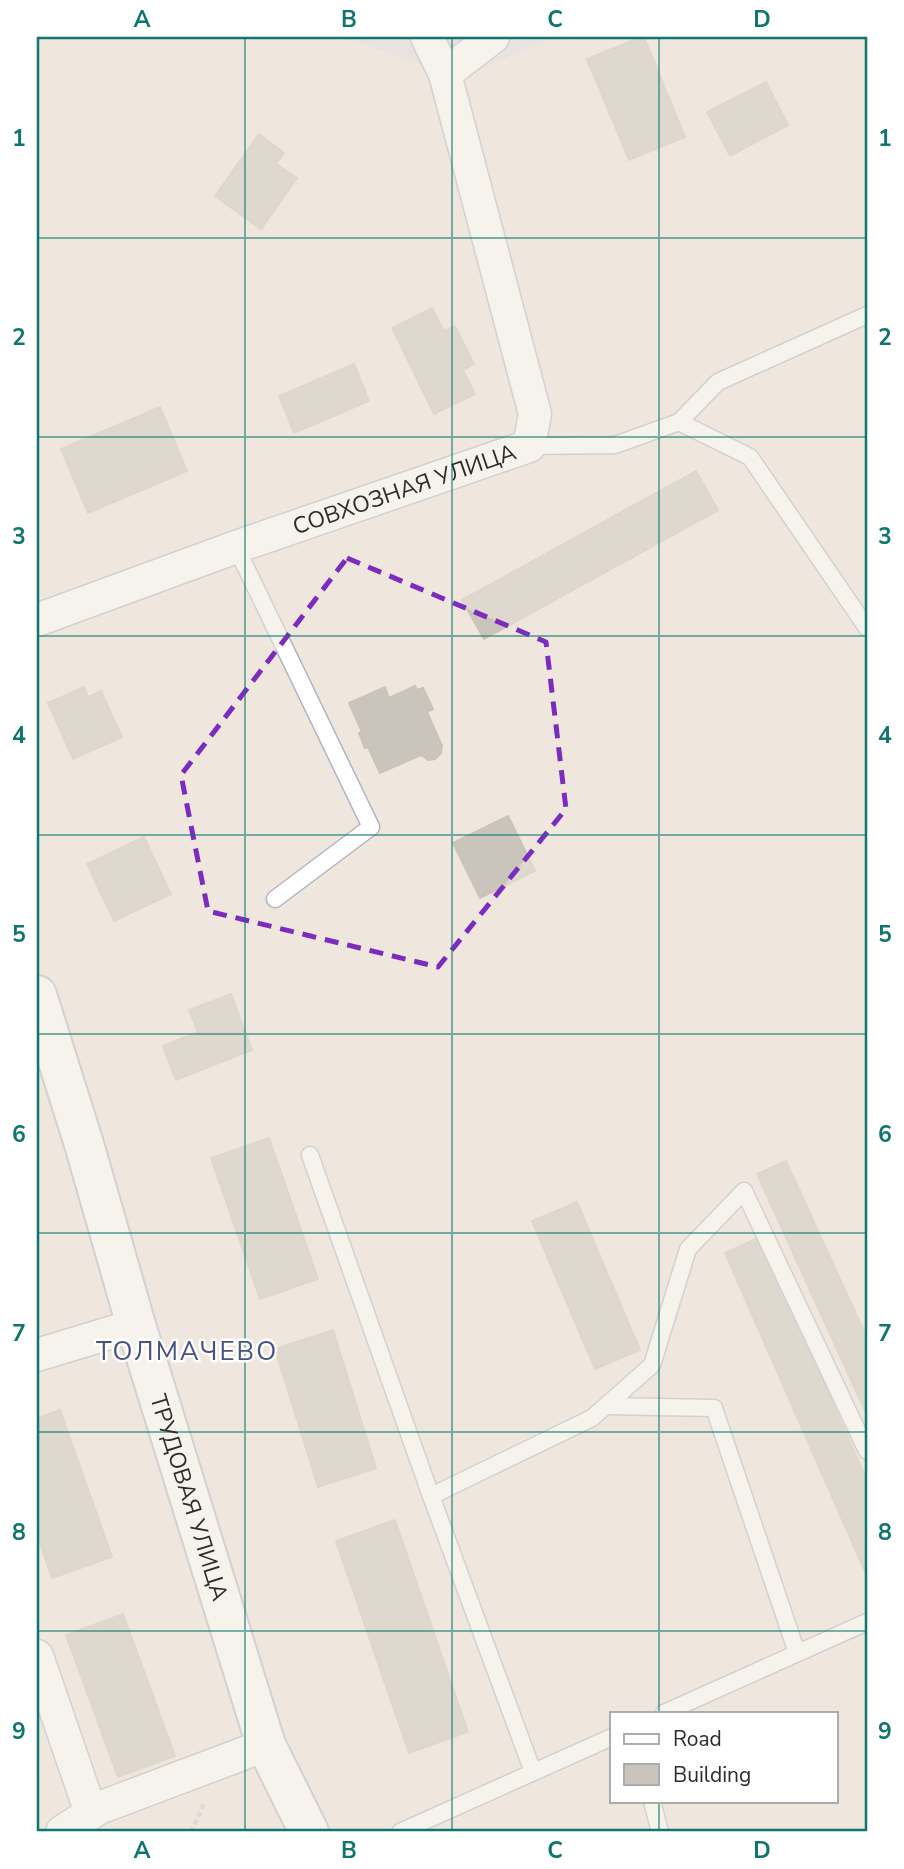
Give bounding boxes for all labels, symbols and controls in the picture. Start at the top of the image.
text: A [133,4,151,35]
text: B [341,4,357,35]
text: C [547,4,563,35]
text: D [753,4,771,35]
text: 1 [12,123,26,154]
text: 1 [878,123,892,154]
text: 2 [12,322,26,353]
text: 2 [878,322,892,353]
street label: СОВХОЗНАЯ УЛИЦА [289,437,521,542]
text: 3 [12,521,26,552]
text: 3 [878,521,892,552]
text: 4 [12,720,26,751]
text: 4 [878,720,892,751]
text: 5 [12,919,26,950]
text: 5 [878,919,892,950]
text: 6 [12,1119,26,1150]
text: 6 [878,1119,892,1150]
text: 7 [12,1318,26,1349]
text: 7 [878,1318,892,1349]
district label: ТОЛМАЧЕВО [96,1334,278,1369]
street label: ТРУДОВАЯ УЛИЦА [142,1390,235,1605]
text: 8 [12,1517,26,1548]
text: 8 [878,1517,892,1548]
legend [610,1712,838,1802]
text: 9 [12,1716,26,1747]
text: 9 [878,1716,892,1747]
text: Road [673,1725,722,1753]
text: Building [673,1761,751,1789]
text: A [133,1835,151,1866]
text: B [341,1835,357,1866]
text: C [547,1835,563,1866]
text: D [753,1835,771,1866]

